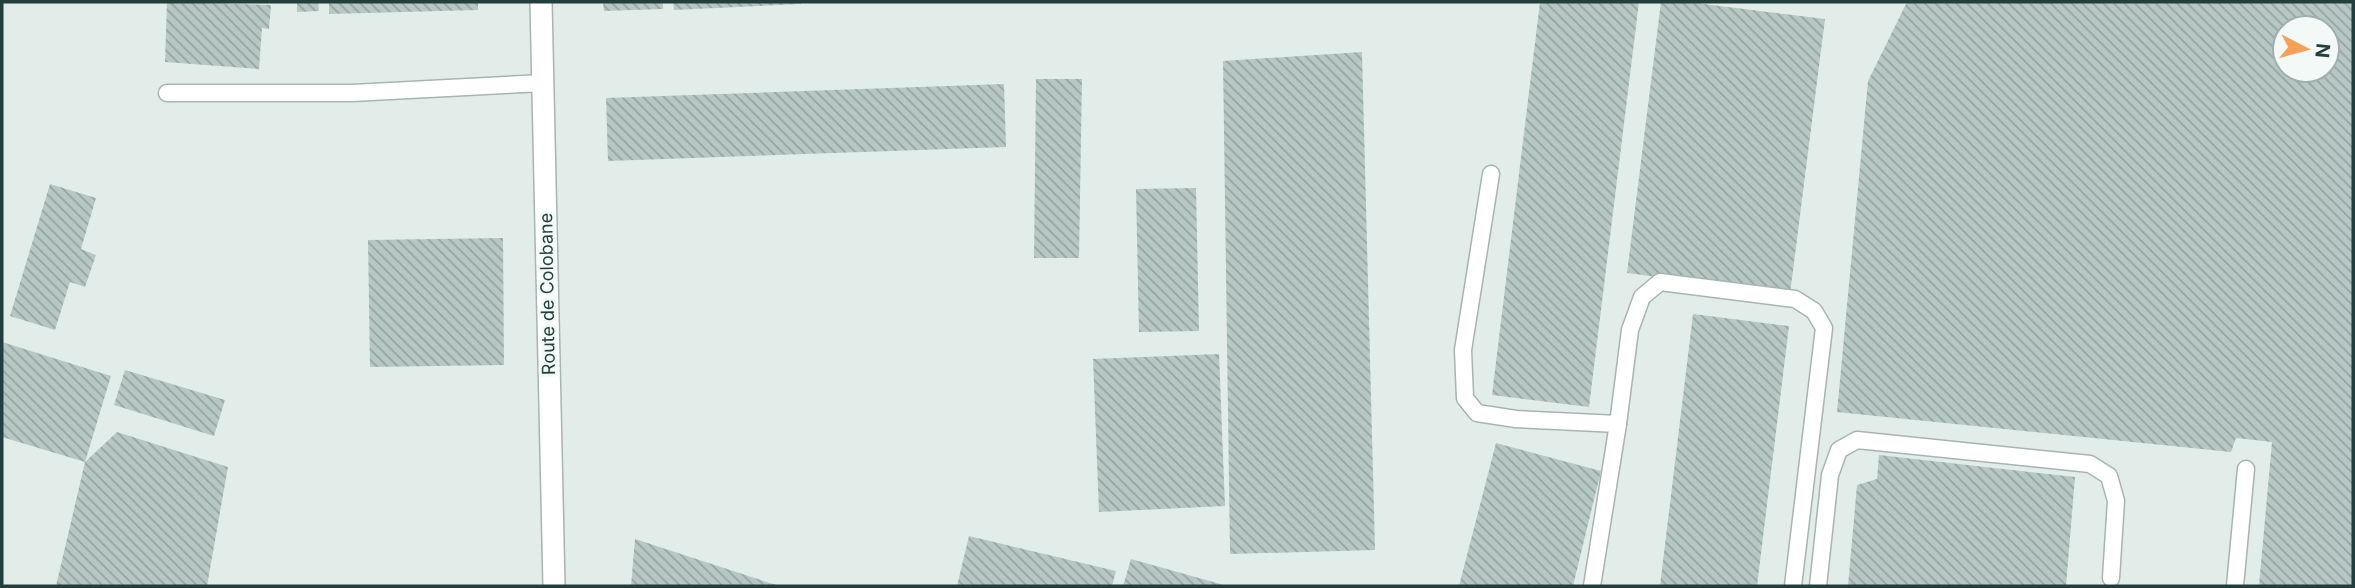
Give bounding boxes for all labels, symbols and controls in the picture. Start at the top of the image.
north arrow [2271,14,2341,84]
text: N [2310,42,2335,59]
street label: Route de Colobane [535,213,559,375]

